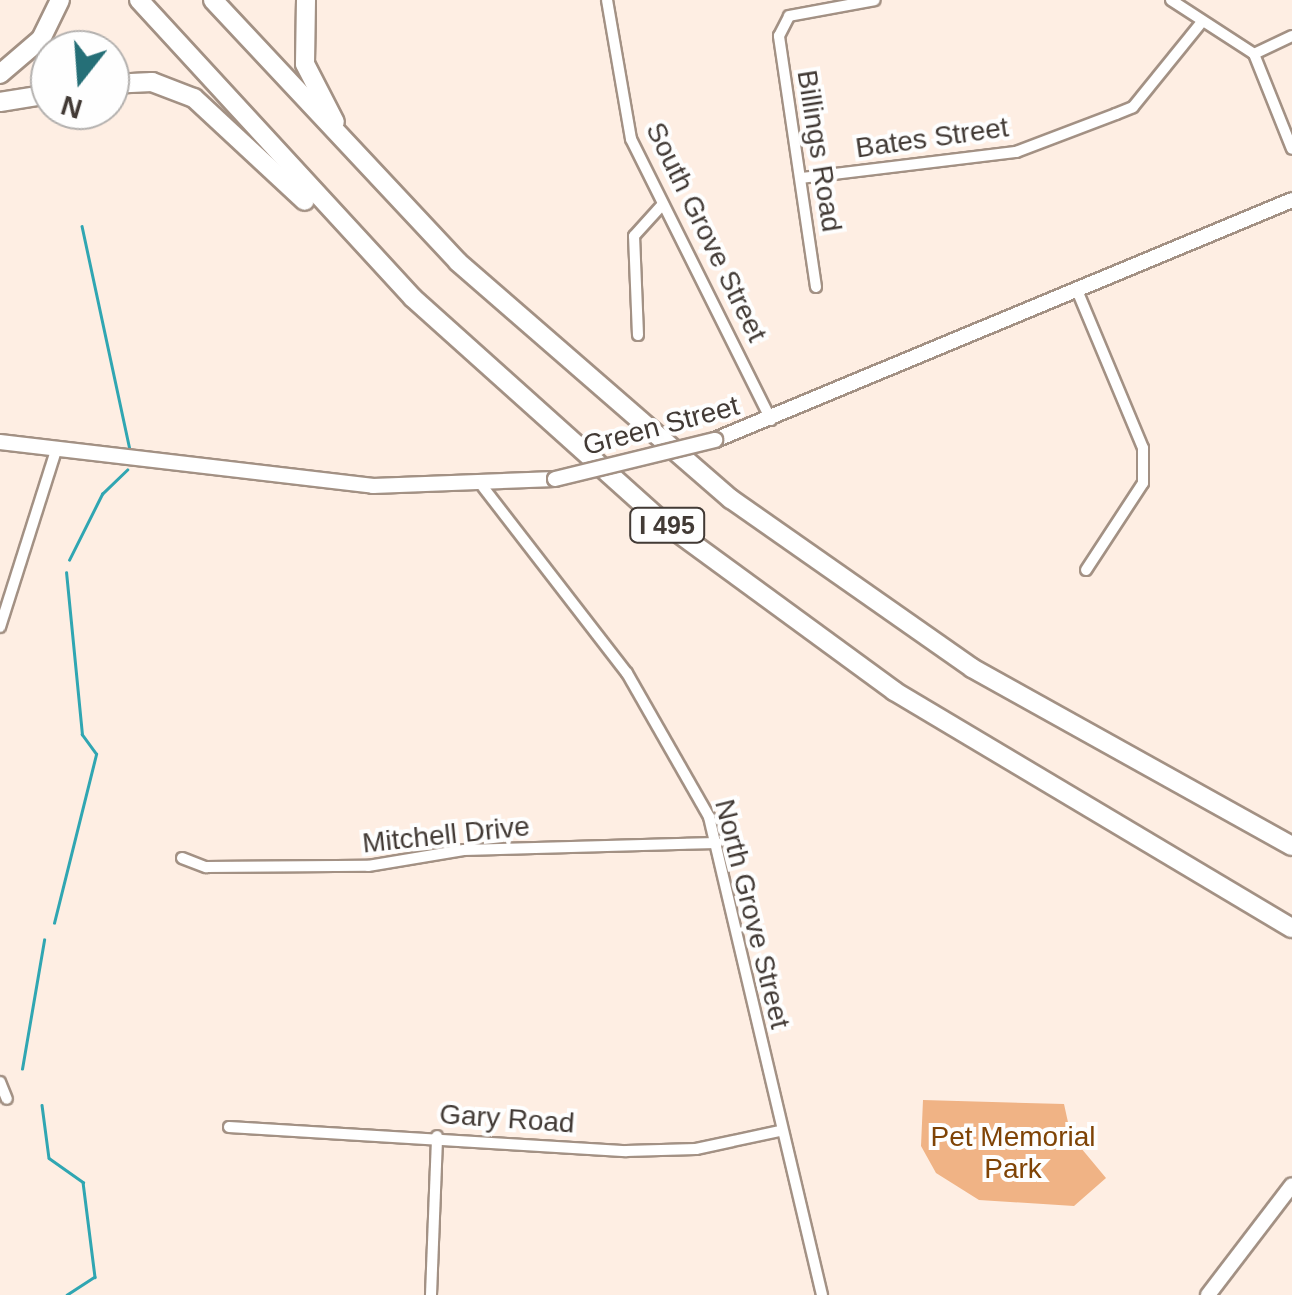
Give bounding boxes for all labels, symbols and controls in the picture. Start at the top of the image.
north arrow [30,30,130,130]
street label: Billings Road [790,68,848,234]
text: N [57,89,86,125]
street label: Bates Street [853,111,1011,165]
street label: South Grove Street [638,117,774,347]
street label: Green Street [579,389,743,463]
road number: I 495 [627,505,707,545]
street label: North Grove Street [707,796,797,1032]
street label: Mitchell Drive [361,810,531,860]
street label: Gary Road [438,1098,576,1140]
park label: Pet Memorial Park [931,1120,1095,1186]

